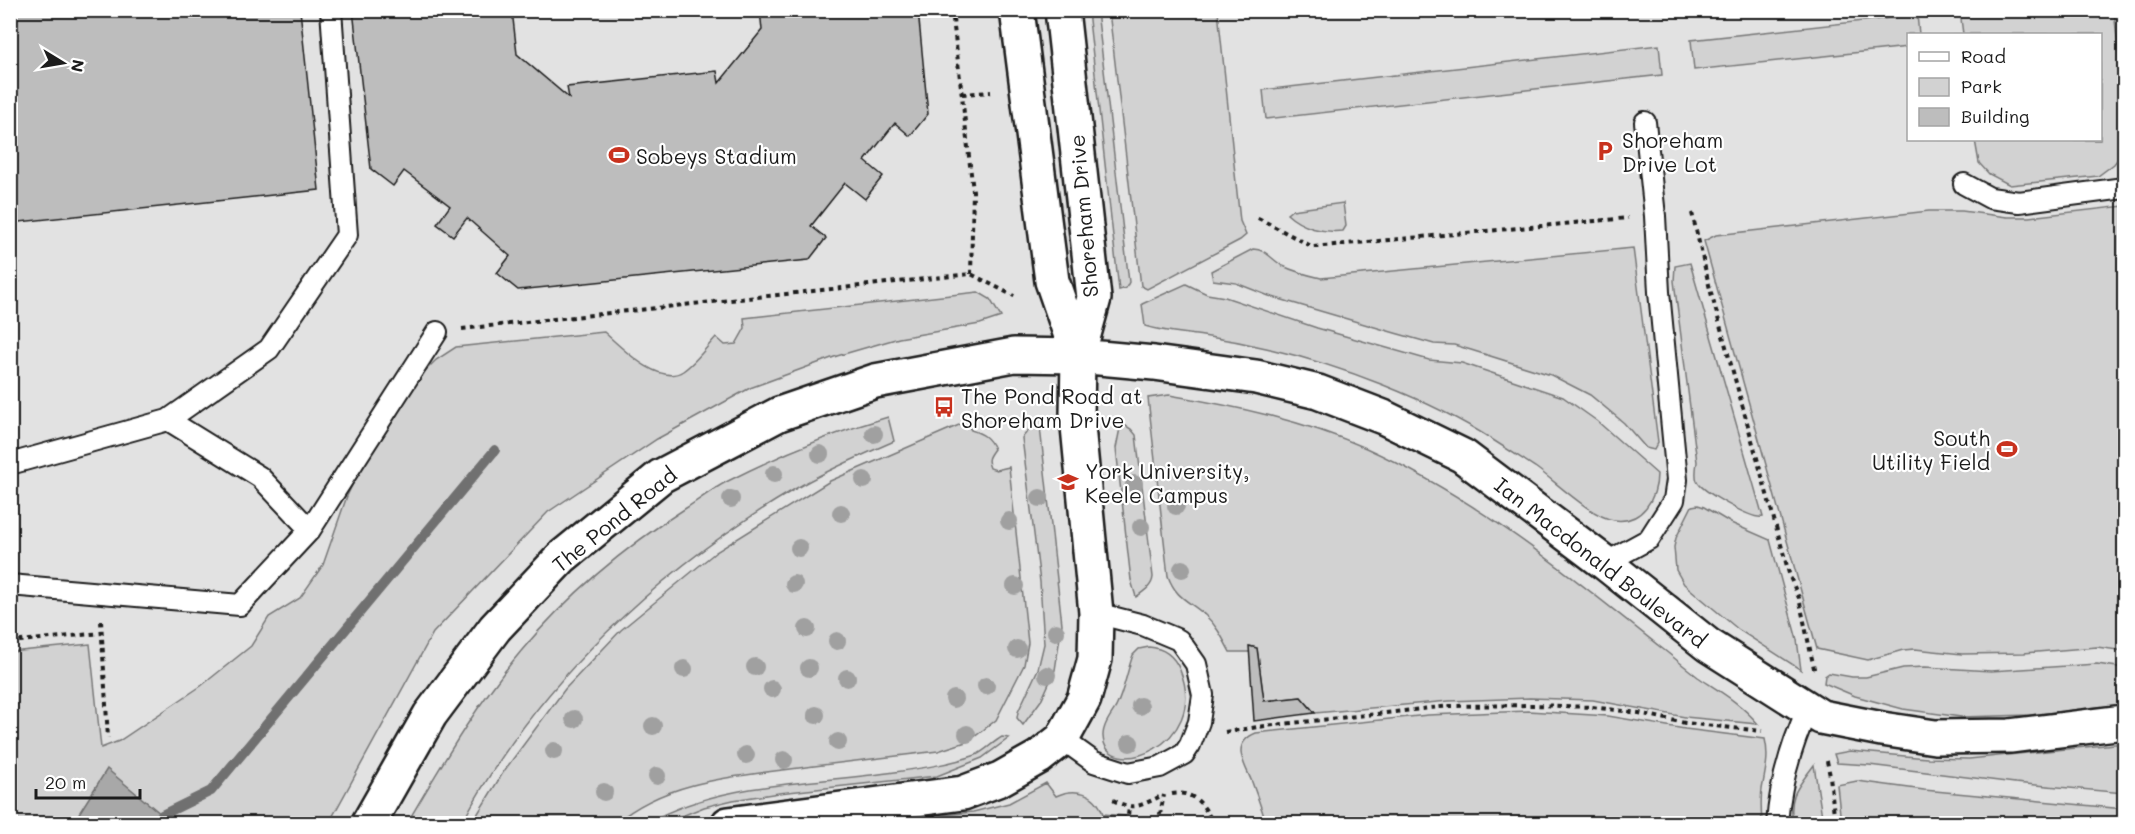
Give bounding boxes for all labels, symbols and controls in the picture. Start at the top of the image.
north arrow [33,33,93,93]
legend [1907,33,2102,141]
text: Road [1961,44,2006,68]
text: N [67,58,90,74]
text: Park [1961,74,2002,98]
text: Building [1961,104,2029,128]
place label: Shoreham Drive Lot [1622,126,1723,177]
street label: Shoreham Drive [1062,133,1104,299]
parking icon: Shoreham Drive Lot [1593,139,1617,163]
place label: Sobeys Stadium [636,142,797,169]
sports icon: Sobeys Stadium [607,143,631,167]
place label: The Pond Road at Shoreham Drive [961,382,1143,433]
bus stop icon: The Pond Road at Shoreham Drive [932,395,956,419]
place label: South Utility Field [1872,424,1990,475]
sports icon: South Utility Field [1995,437,2019,461]
place label: York University, Keele Campus [1085,457,1249,508]
street label: The Pond Road [546,461,682,577]
school or university icon: York University, Keele Campus [1056,470,1080,494]
street label: Ian Macdonald Boulevard [1490,471,1712,653]
scale bar [36,762,140,800]
text: 20 m [45,770,86,794]

